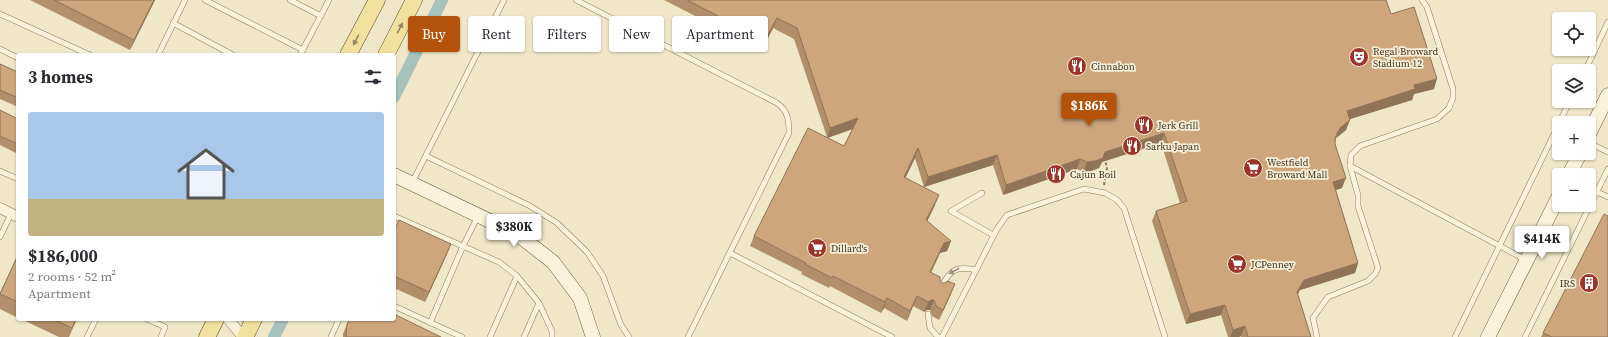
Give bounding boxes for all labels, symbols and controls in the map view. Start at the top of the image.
map controls [1552,12,1596,212]
button: locate [1552,12,1596,56]
chip: Buy [408,16,460,52]
chip: Rent [468,16,525,52]
chip: Filters [533,16,601,52]
chip: New [609,16,664,52]
chip: Apartment [672,16,768,52]
one-way arrow [397,22,403,33]
one-way arrow [353,34,359,46]
place label: Regal Broward Stadium 12 [1373,45,1438,70]
theatre icon: Regal Broward Stadium 12 [1348,46,1370,68]
restaurant icon: Cinnabon [1066,55,1088,77]
place label: Cinnabon [1091,60,1135,73]
button: layers [1552,64,1596,108]
text: 3 homes [28,65,93,89]
icon: filters [362,66,384,88]
pin: $186K [1061,93,1117,127]
text: $186K [1070,97,1108,114]
restaurant icon: Jerk Grill [1133,114,1155,136]
button: + [1552,116,1596,160]
place label: Jerk Grill [1157,119,1199,132]
restaurant icon: Sarku Japan [1121,135,1143,157]
icon: home [170,138,242,210]
place label: Sarku Japan [1146,140,1199,153]
place label: Westfield Broward Mall [1267,156,1327,181]
supermarket icon: Westfield Broward Mall [1242,157,1264,179]
restaurant icon: Cajun Boil [1045,163,1067,185]
place label: Cajun Boil [1070,168,1116,181]
button: − [1552,168,1596,212]
pin: $380K [486,214,542,248]
text: $380K [495,218,533,235]
pin: $414K [1514,226,1570,260]
text: $414K [1523,230,1561,247]
supermarket icon: Dillard's [806,237,828,259]
place label: Dillard's [831,242,867,255]
text: $186,000 [28,244,98,268]
supermarket icon: JCPenney [1226,253,1248,275]
place label: JCPenney [1250,258,1295,271]
text: 2 rooms · 52 m² [28,268,116,285]
one-way arrow [948,268,960,275]
building icon: IRS [1578,272,1600,294]
place label: IRS [1560,277,1575,290]
text: Apartment [28,285,91,302]

